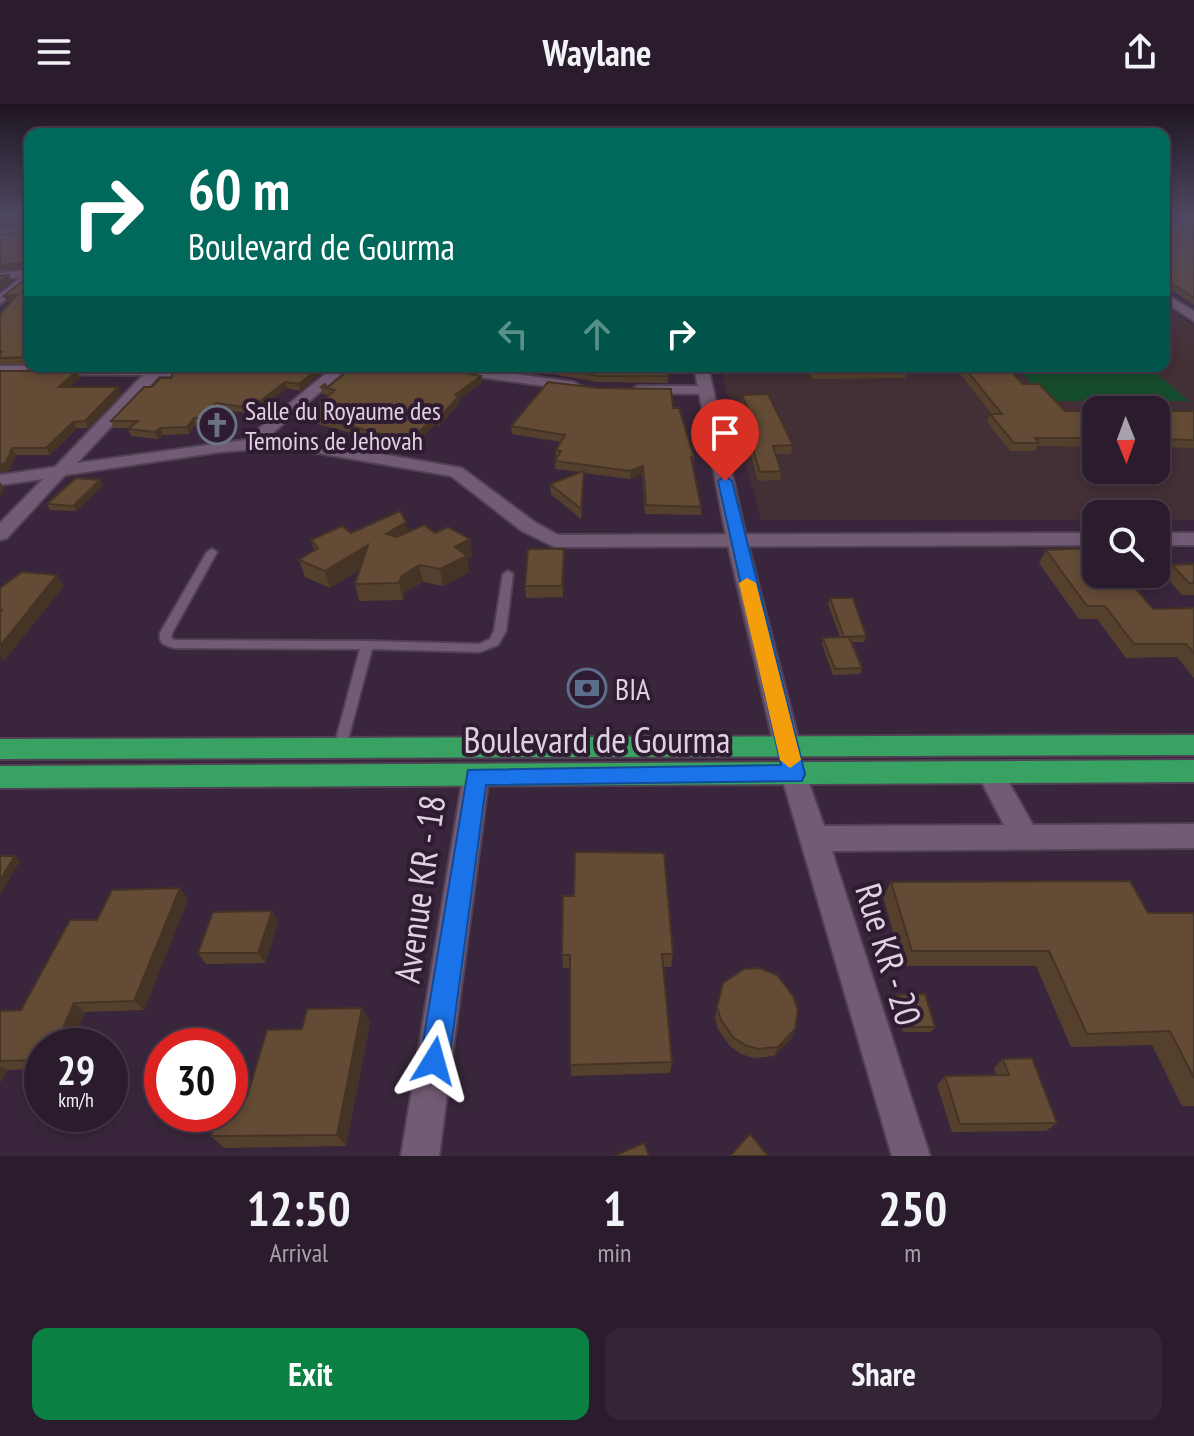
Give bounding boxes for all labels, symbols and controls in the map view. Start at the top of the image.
text: Waylane [543,29,651,76]
icon: menu [32,30,76,74]
icon: share [1118,30,1162,74]
text: 60 m [188,153,290,225]
icon: right [56,160,160,264]
text: Boulevard de Gourma [188,223,455,270]
icon: left [491,312,535,356]
icon: ahead [575,312,619,356]
icon: right [659,312,703,356]
place label: Salle du Royaume des Temoins de Jehovah [245,394,441,457]
north arrow [1082,396,1170,484]
map controls [1082,396,1170,588]
pin [691,399,759,481]
church icon: Salle du Royaume des Temoins de Jehovah [196,404,238,446]
icon: arrive [703,411,747,455]
button: search [1082,500,1170,588]
bank icon: BIA [566,667,608,709]
place label: BIA [615,669,651,708]
street label: Boulevard de Gourma [464,716,730,763]
street label: Avenue KR - 18 [383,792,455,986]
street label: Rue KR - 20 [845,877,933,1031]
position arrow [392,1019,476,1103]
speed limit sign: 30 [144,1028,248,1132]
text: 29 [57,1044,95,1096]
text: km/h [58,1087,94,1113]
text: 12:50 [247,1177,351,1239]
text: 1 [603,1177,626,1239]
text: 250 [878,1177,947,1239]
text: Arrival [269,1236,328,1269]
text: min [597,1236,631,1269]
text: m [904,1236,921,1269]
button: Exit [32,1328,589,1420]
button: Share [605,1328,1162,1420]

